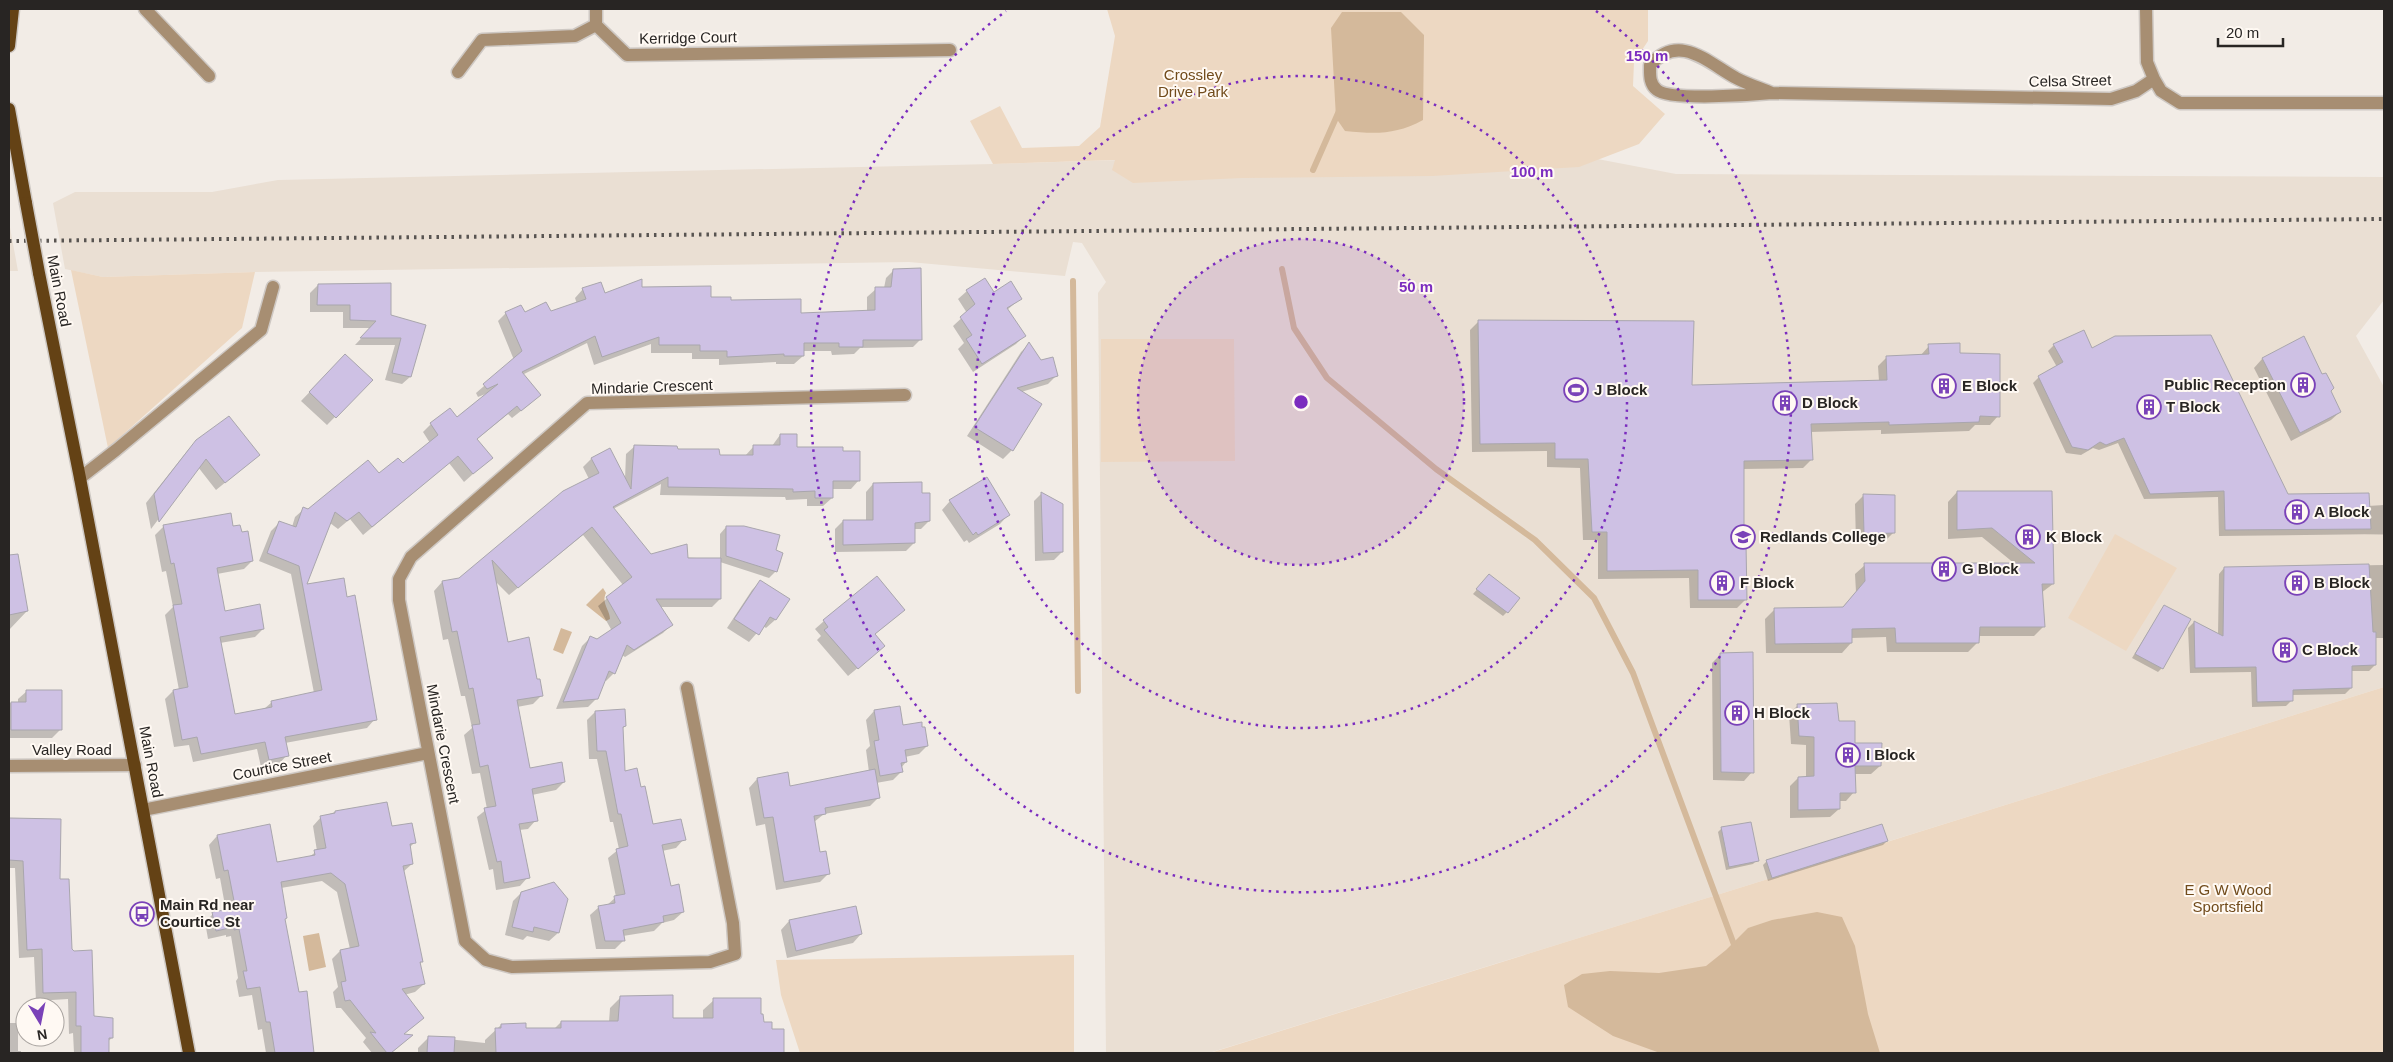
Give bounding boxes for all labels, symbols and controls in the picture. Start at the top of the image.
scale bar [2218,15,2283,47]
text: 20 m [2226,24,2259,41]
street label: Kerridge Court [639,28,738,47]
text: 150 m [1626,47,1668,64]
park label: Crossley Drive Park [1158,66,1229,100]
street label: Celsa Street [2029,71,2112,90]
text: 100 m [1511,163,1553,180]
street label: Main Road [44,254,75,328]
text: 50 m [1399,278,1433,295]
building icon: Public Reception [2290,372,2316,398]
building icon: E Block [1931,373,1957,399]
street label: Mindarie Crescent [591,376,714,397]
place label: Public Reception [2164,376,2286,393]
sports icon: J Block [1563,377,1589,403]
place label: E Block [1962,377,2018,394]
place label: J Block [1594,381,1648,398]
building icon: D Block [1772,390,1798,416]
centre of rings [1292,393,1310,411]
place label: D Block [1802,394,1859,411]
building icon: T Block [2136,394,2162,420]
place label: T Block [2166,398,2221,415]
building icon: A Block [2284,499,2310,525]
place label: A Block [2314,503,2370,520]
school or university icon: Redlands College [1730,524,1756,550]
building icon: K Block [2015,524,2041,550]
place label: Redlands College [1760,528,1886,545]
place label: K Block [2046,528,2103,545]
building icon: G Block [1931,556,1957,582]
place label: G Block [1962,560,2019,577]
building icon: F Block [1709,570,1735,596]
building icon: B Block [2284,570,2310,596]
place label: F Block [1740,574,1795,591]
place label: B Block [2314,574,2371,591]
building icon: C Block [2272,637,2298,663]
place label: C Block [2302,641,2359,658]
street label: Mindarie Crescent [424,683,464,806]
building icon: H Block [1724,700,1750,726]
place label: H Block [1754,704,1811,721]
street label: Main Road [136,725,167,799]
street label: Valley Road [32,741,112,758]
building icon: I Block [1835,742,1861,768]
place label: I Block [1866,746,1916,763]
street label: Courtice Street [231,747,333,783]
park label: E G W Wood Sportsfield [2184,881,2272,915]
place label: Main Rd near Courtice St [160,896,254,930]
bus stop icon: Main Rd near Courtice St [129,901,155,927]
north arrow [15,997,65,1047]
text: N [36,1026,49,1044]

